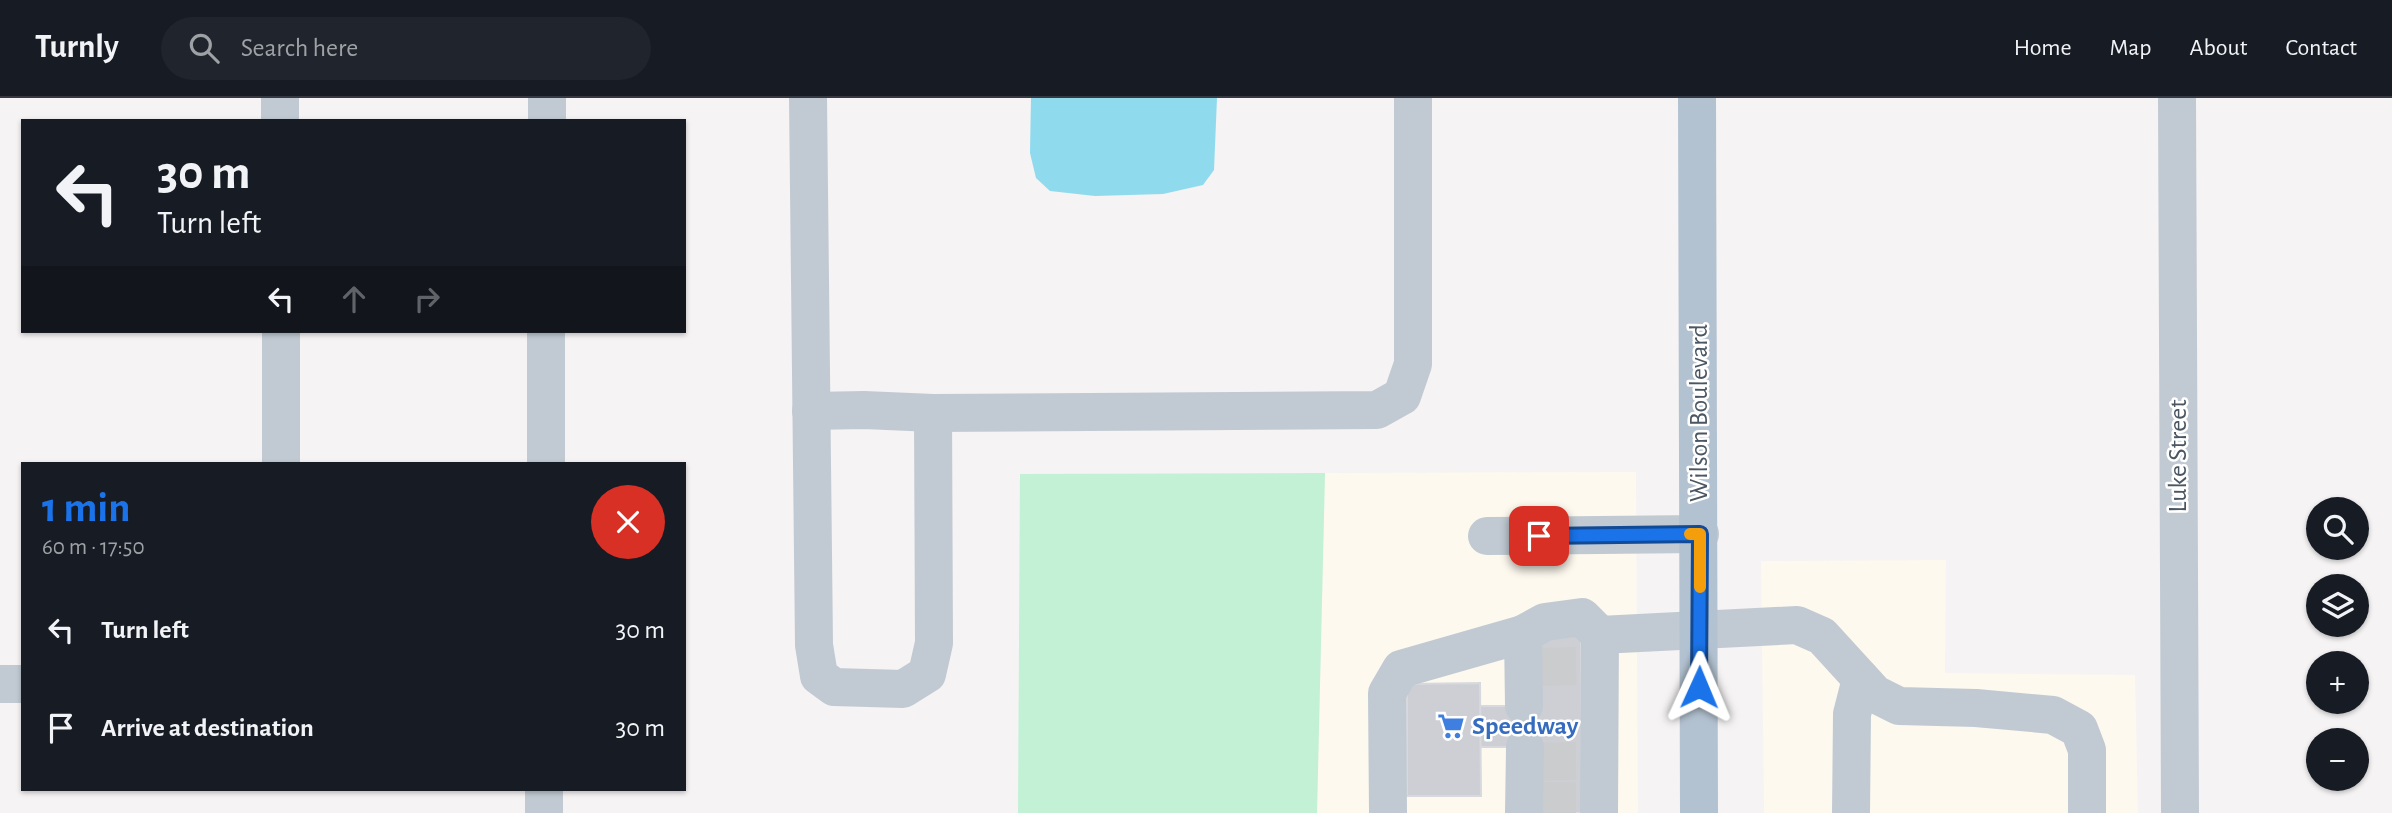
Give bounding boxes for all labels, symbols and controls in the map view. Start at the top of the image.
search box [161,17,651,80]
icon: search [185,29,223,67]
text: Turnly [35,31,119,64]
text: Search here [241,35,358,61]
text: Home [2014,36,2072,60]
text: Map [2110,36,2152,60]
text: About [2190,36,2247,60]
text: Contact [2285,36,2357,60]
icon: left [42,147,133,238]
text: 30 m [157,149,251,198]
text: Turn left [157,207,261,239]
icon: left [262,280,300,318]
icon: ahead [335,280,373,318]
icon: right [408,280,446,318]
street label: Wilson Boulevard [1686,324,1712,502]
street label: Luke Street [2165,400,2191,512]
button: close [591,485,665,559]
text: 1 min [42,487,131,529]
map controls [2306,497,2369,791]
button: search [2306,497,2369,560]
pin [1509,506,1569,566]
icon: arrive [1520,517,1558,555]
text: 60 m · 17:50 [42,536,145,559]
button: layers [2306,574,2369,637]
icon: left [42,611,80,649]
text: Turn left [101,617,189,643]
text: 30 m [615,617,665,643]
position arrow [1662,650,1736,724]
button: + [2306,651,2369,714]
icon: arrive [42,709,80,747]
supermarket icon: Speedway [1436,711,1466,741]
place label: Speedway [1472,713,1579,739]
text: Arrive at destination [101,715,314,741]
text: 30 m [615,715,665,741]
button: − [2306,728,2369,791]

